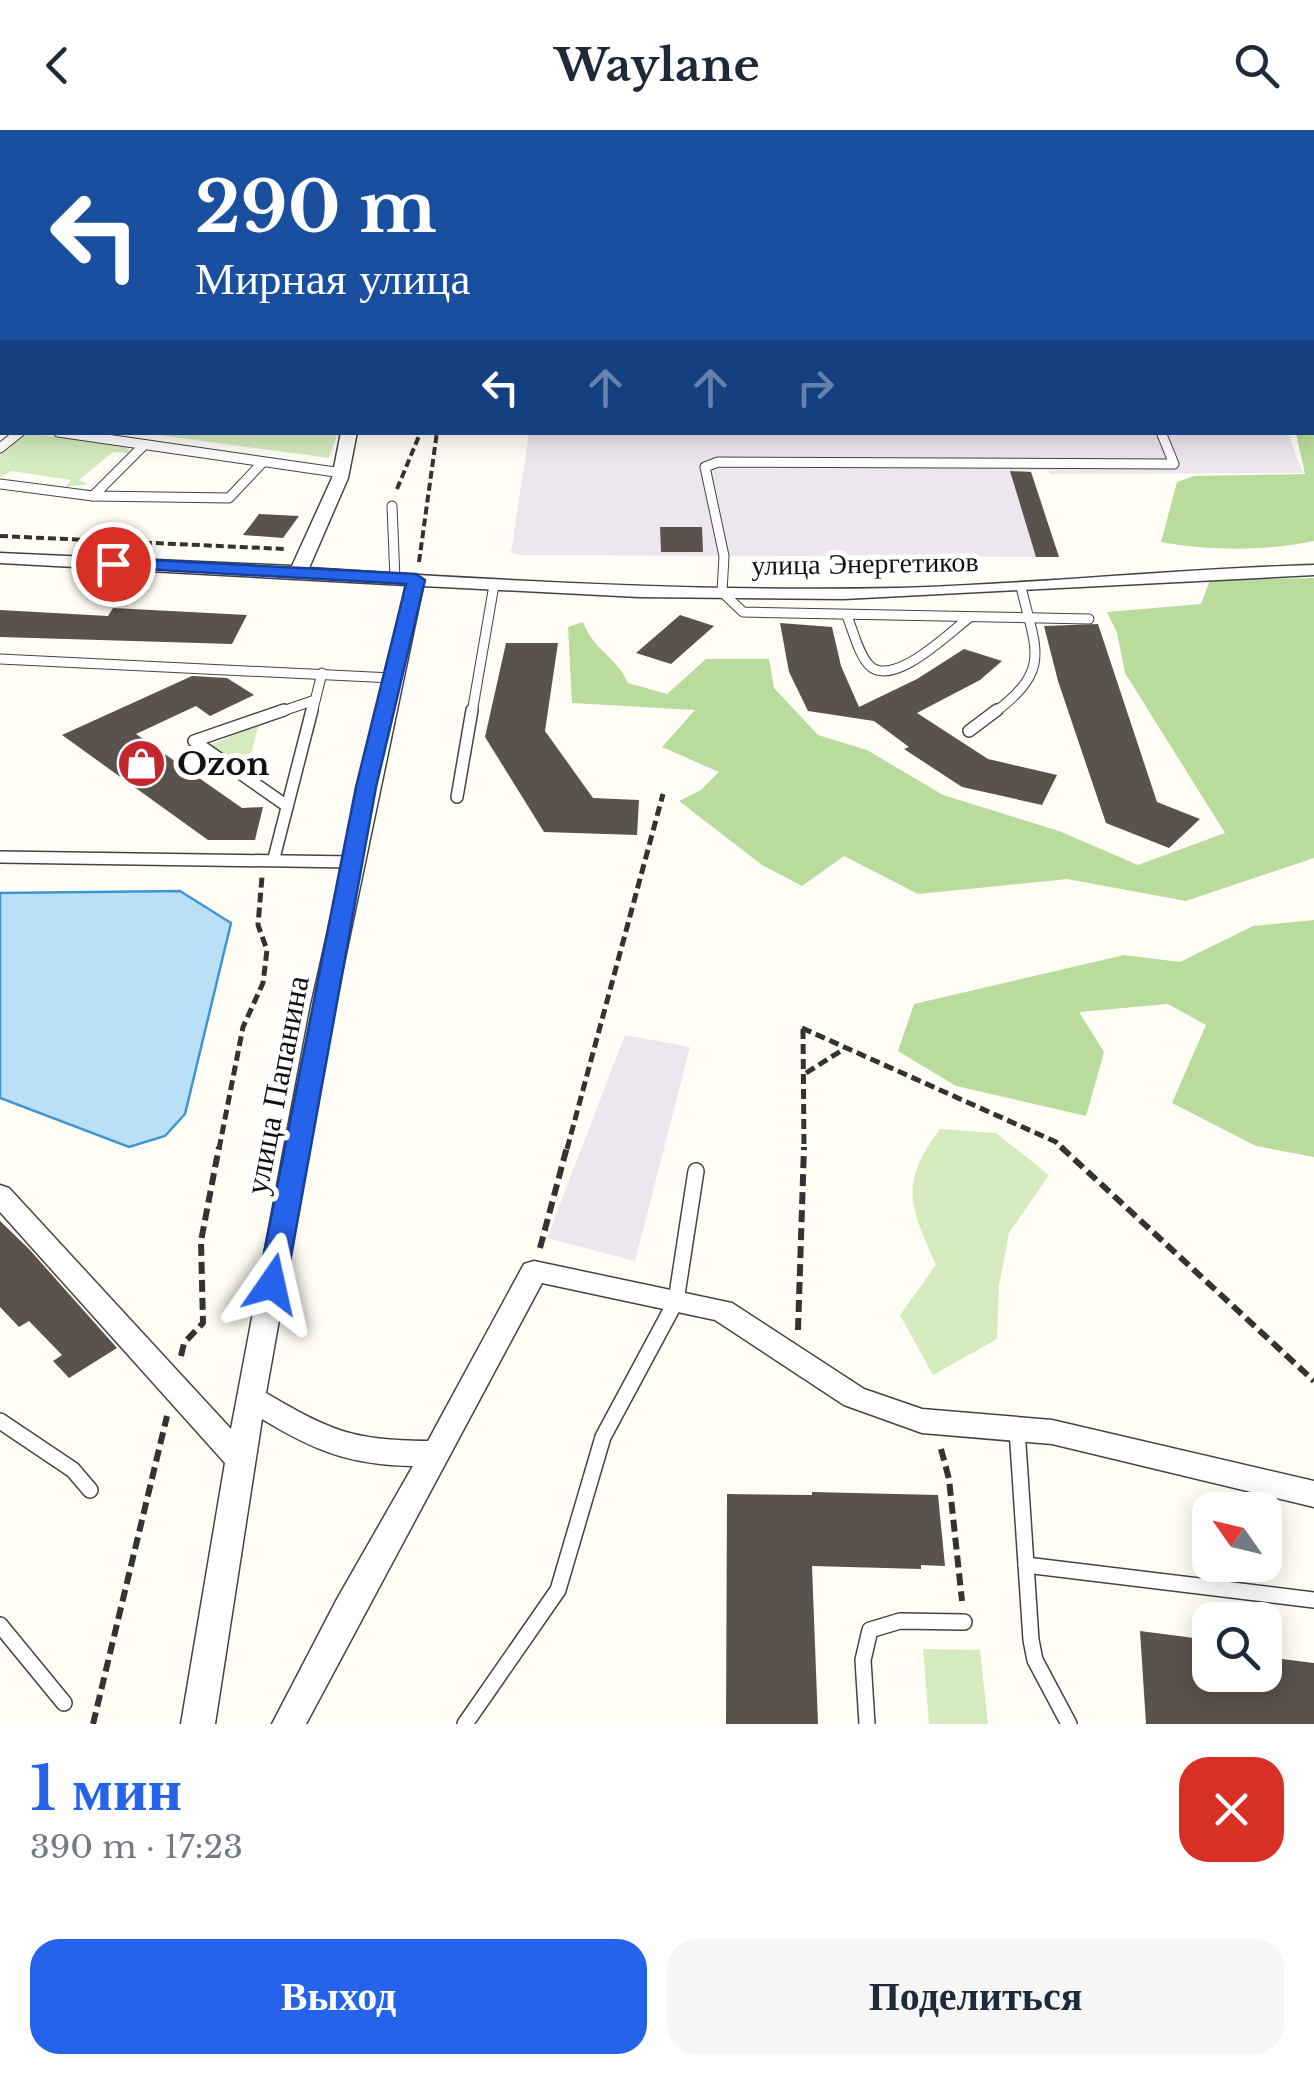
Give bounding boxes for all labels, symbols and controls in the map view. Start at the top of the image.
text: Waylane [554,37,760,93]
icon: back [30,38,85,93]
icon: search [1229,38,1284,93]
text: 290 m [195,164,437,251]
icon: left [30,170,160,300]
text: Мирная улица [195,250,470,306]
icon: left [473,360,528,415]
icon: ahead [578,360,633,415]
icon: ahead [683,360,738,415]
icon: right [788,360,843,415]
pin [71,522,156,607]
icon: arrive [86,537,141,592]
street label: улица Энергетиков [751,544,979,583]
shop icon: Ozon [116,738,168,790]
place label: Ozon [177,744,270,784]
street label: улица Папанина [236,972,318,1198]
position arrow [220,1232,324,1336]
north arrow [1192,1492,1282,1582]
map controls [1192,1492,1282,1692]
button: search [1192,1602,1282,1692]
text: 1 мин [30,1752,182,1826]
button: close [1179,1757,1284,1862]
text: 390 m · 17:23 [30,1827,243,1867]
button: Выход [30,1939,647,2054]
button: Поделиться [667,1939,1284,2054]

